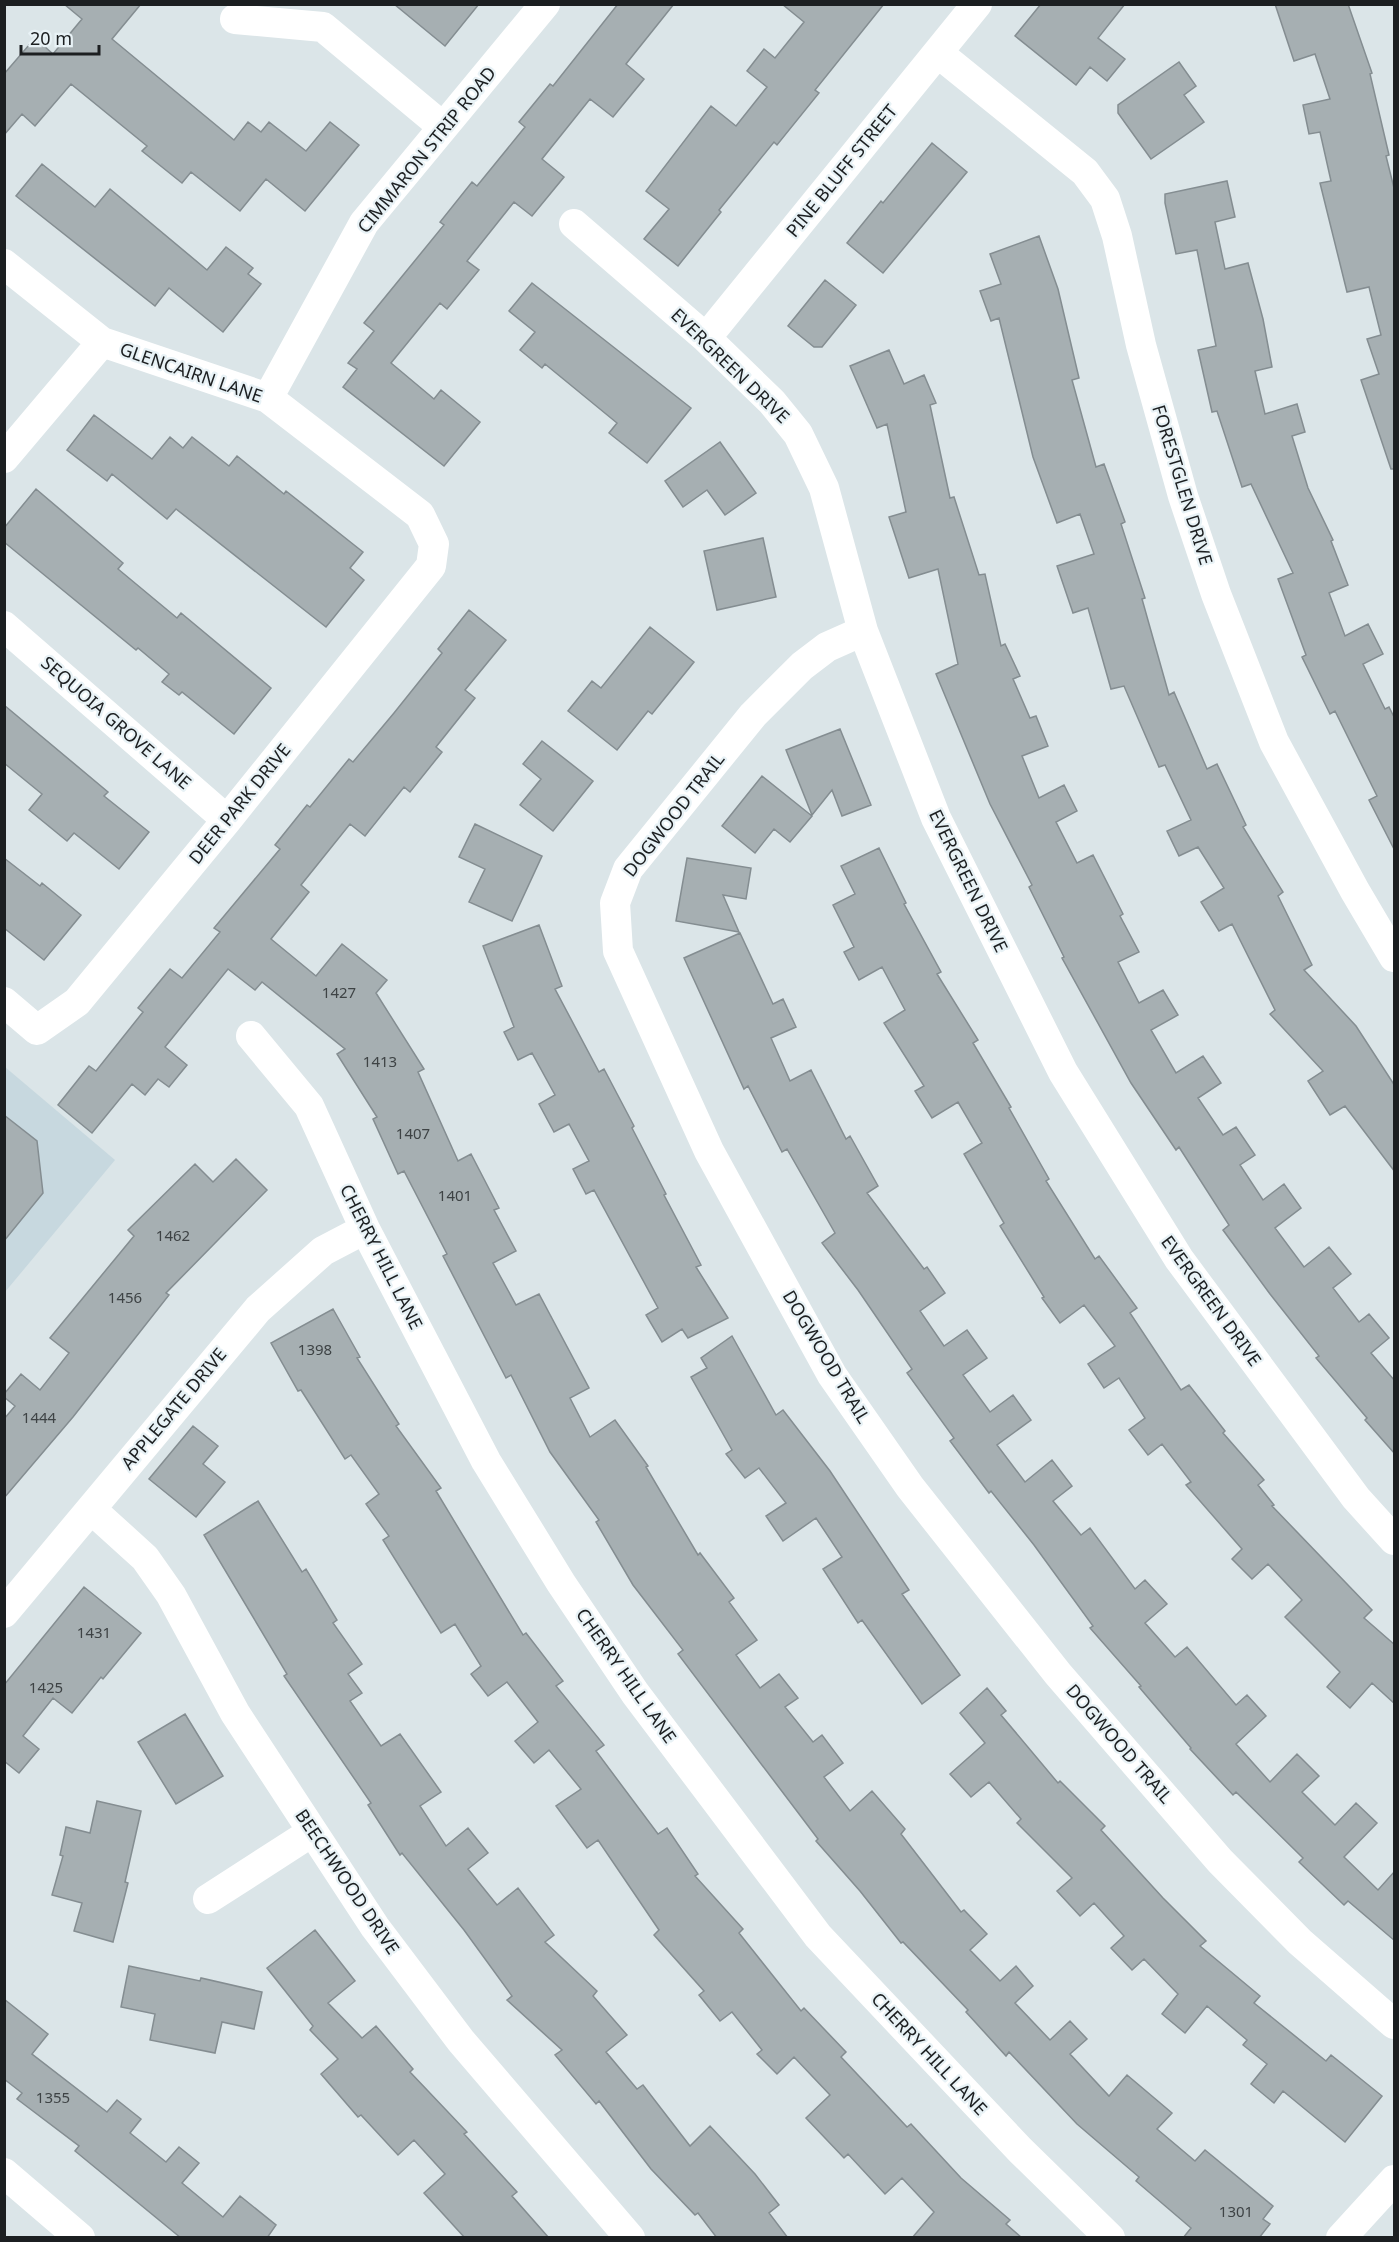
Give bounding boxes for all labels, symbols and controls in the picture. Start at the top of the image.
scale bar [21,18,99,56]
text: 20 m [30,26,72,50]
street label: CIMMARON STRIP ROAD [352,61,501,238]
street label: PINE BLUFF STREET [780,99,902,242]
street label: EVERGREEN DRIVE [666,302,795,428]
street label: GLENCAIRN LANE [117,336,266,408]
street label: FORESTGLEN DRIVE [1147,402,1219,568]
street label: SEQUOIA GROVE LANE [36,650,197,794]
street label: DEER PARK DRIVE [183,738,295,869]
street label: DOGWOOD TRAIL [617,747,729,881]
street label: EVERGREEN DRIVE [924,805,1014,956]
house number: 1427 [322,982,356,1002]
house number: 1413 [363,1051,397,1071]
house number: 1407 [396,1123,430,1143]
street label: CHERRY HILL LANE [335,1180,429,1333]
house number: 1401 [438,1185,472,1205]
house number: 1462 [156,1225,190,1245]
street label: EVERGREEN DRIVE [1156,1230,1267,1371]
street label: DOGWOOD TRAIL [778,1286,876,1427]
house number: 1456 [108,1287,142,1307]
house number: 1398 [298,1339,332,1359]
street label: APPLEGATE DRIVE [115,1342,231,1474]
house number: 1444 [22,1407,57,1427]
street label: CHERRY HILL LANE [571,1603,682,1748]
house number: 1431 [77,1622,111,1642]
house number: 1425 [29,1677,63,1697]
street label: DOGWOOD TRAIL [1061,1678,1178,1808]
street label: BEECHWOOD DRIVE [290,1804,405,1959]
street label: CHERRY HILL LANE [867,1987,993,2120]
house number: 1355 [36,2087,70,2107]
house number: 1301 [1219,2201,1253,2221]

